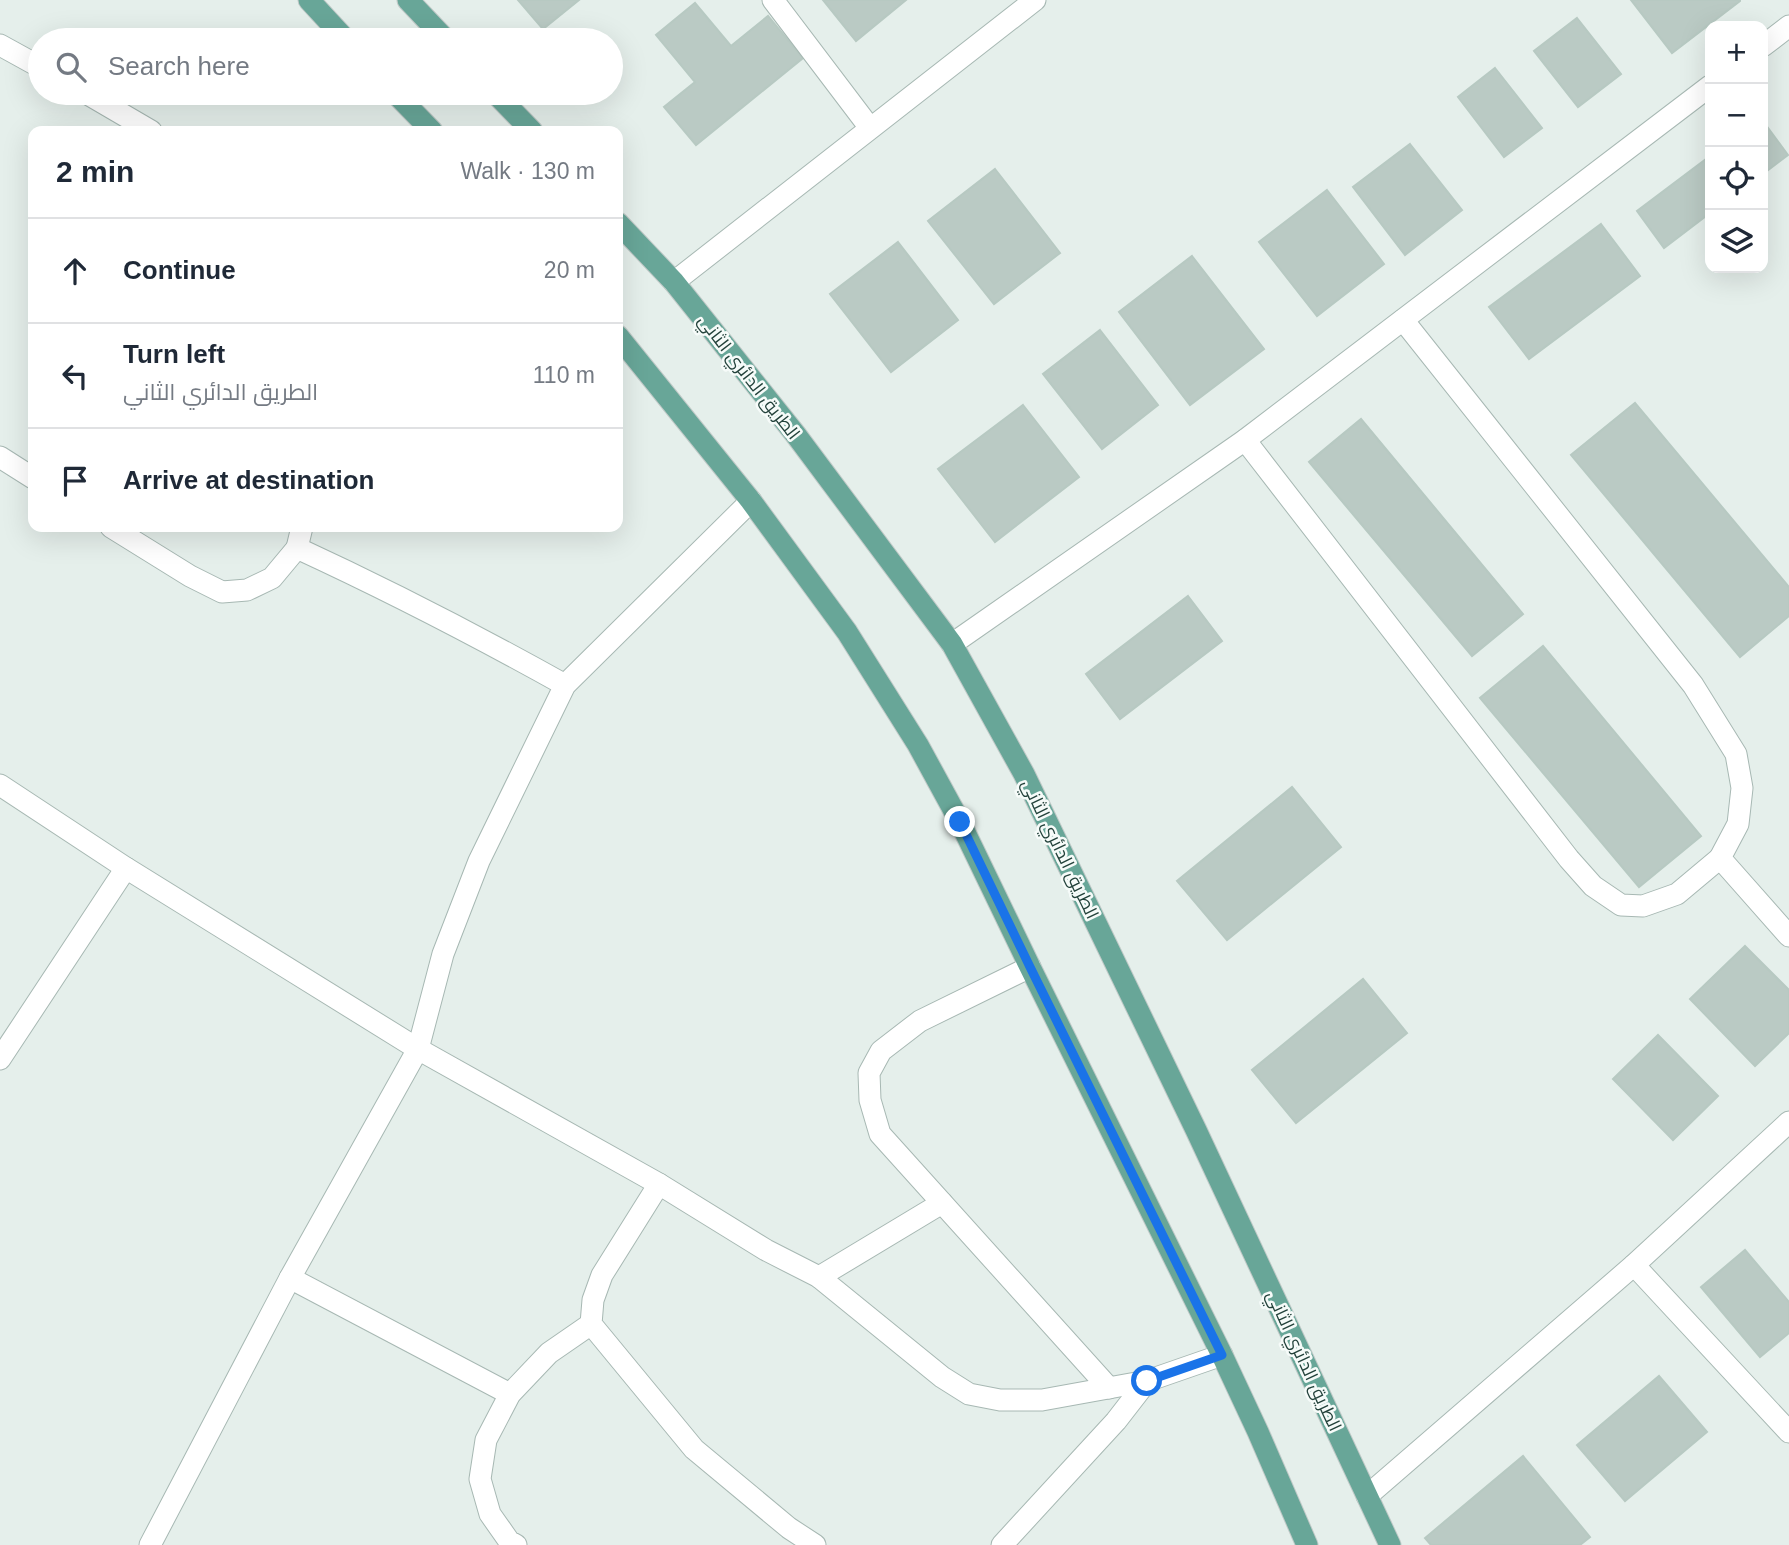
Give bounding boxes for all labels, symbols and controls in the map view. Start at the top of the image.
map controls [1705,21,1768,273]
button: + [1705,21,1768,84]
search box [28,28,623,105]
icon: search [52,48,90,86]
text: Search here [108,51,250,81]
button: − [1705,84,1768,147]
button: locate [1705,147,1768,210]
text: 2 min [56,155,134,188]
text: Walk · 130 m [460,158,595,184]
button: layers [1705,210,1768,273]
icon: ahead [56,252,94,290]
text: Continue [123,255,236,285]
text: 20 m [544,257,595,283]
street label: الطريق الدائري الثاني [691,311,804,446]
text: Turn left [123,339,225,369]
icon: left [56,357,94,395]
text: 110 m [533,362,595,388]
text: الطريق الدائري الثاني [123,379,318,405]
icon: arrive [56,462,94,500]
text: Arrive at destination [123,465,374,495]
street label: الطريق الدائري الثاني [1014,776,1102,924]
route end [944,806,975,837]
street label: الطريق الدائري الثاني [1259,1288,1345,1436]
route start [1131,1365,1162,1396]

